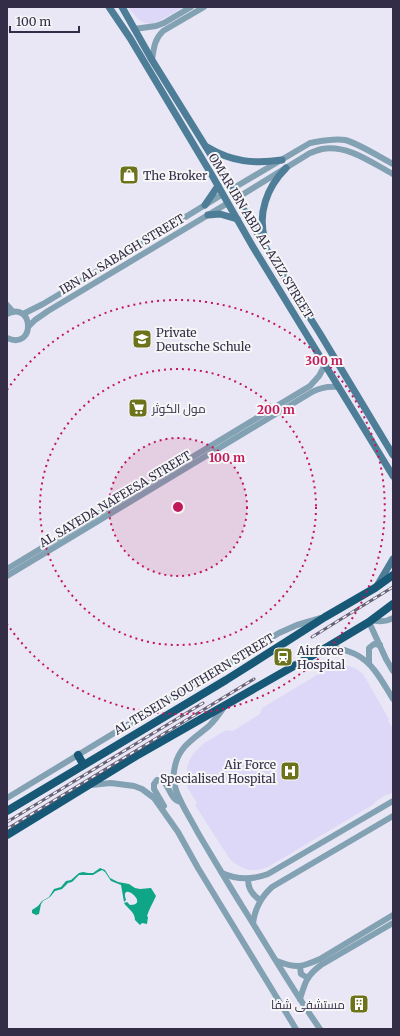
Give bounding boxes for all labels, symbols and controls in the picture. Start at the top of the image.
scale bar [10,8,79,34]
text: 100 m [16,14,51,29]
street label: OMAR IBN ABD AL AZIZ STREET [206,150,317,322]
shop icon: The Broker [118,164,140,186]
place label: The Broker [143,168,208,183]
street label: IBN AL SABAGH STREET [57,210,188,297]
place label: Private Deutsche Schule [156,325,251,354]
school or university icon: Private Deutsche Schule [131,328,153,350]
text: 300 m [305,353,343,368]
supermarket icon: مول الكوثر [127,397,149,419]
place label: مول الكوثر [151,401,206,416]
text: 200 m [257,402,295,417]
street label: AL SAYEDA NAFEESA STREET [35,447,194,551]
text: 100 m [209,450,245,465]
centre of rings [171,500,185,514]
street label: AL TESEIN SOUTHERN STREET [110,630,277,738]
place label: Airforce Hospital [296,643,346,672]
station icon: Airforce Hospital [272,646,294,668]
place label: Air Force Specialised Hospital [160,757,276,786]
hospital icon: Air Force Specialised Hospital [279,760,301,782]
building icon: مستشفى شفا [348,993,370,1015]
place label: مستشفى شفا [271,997,345,1012]

